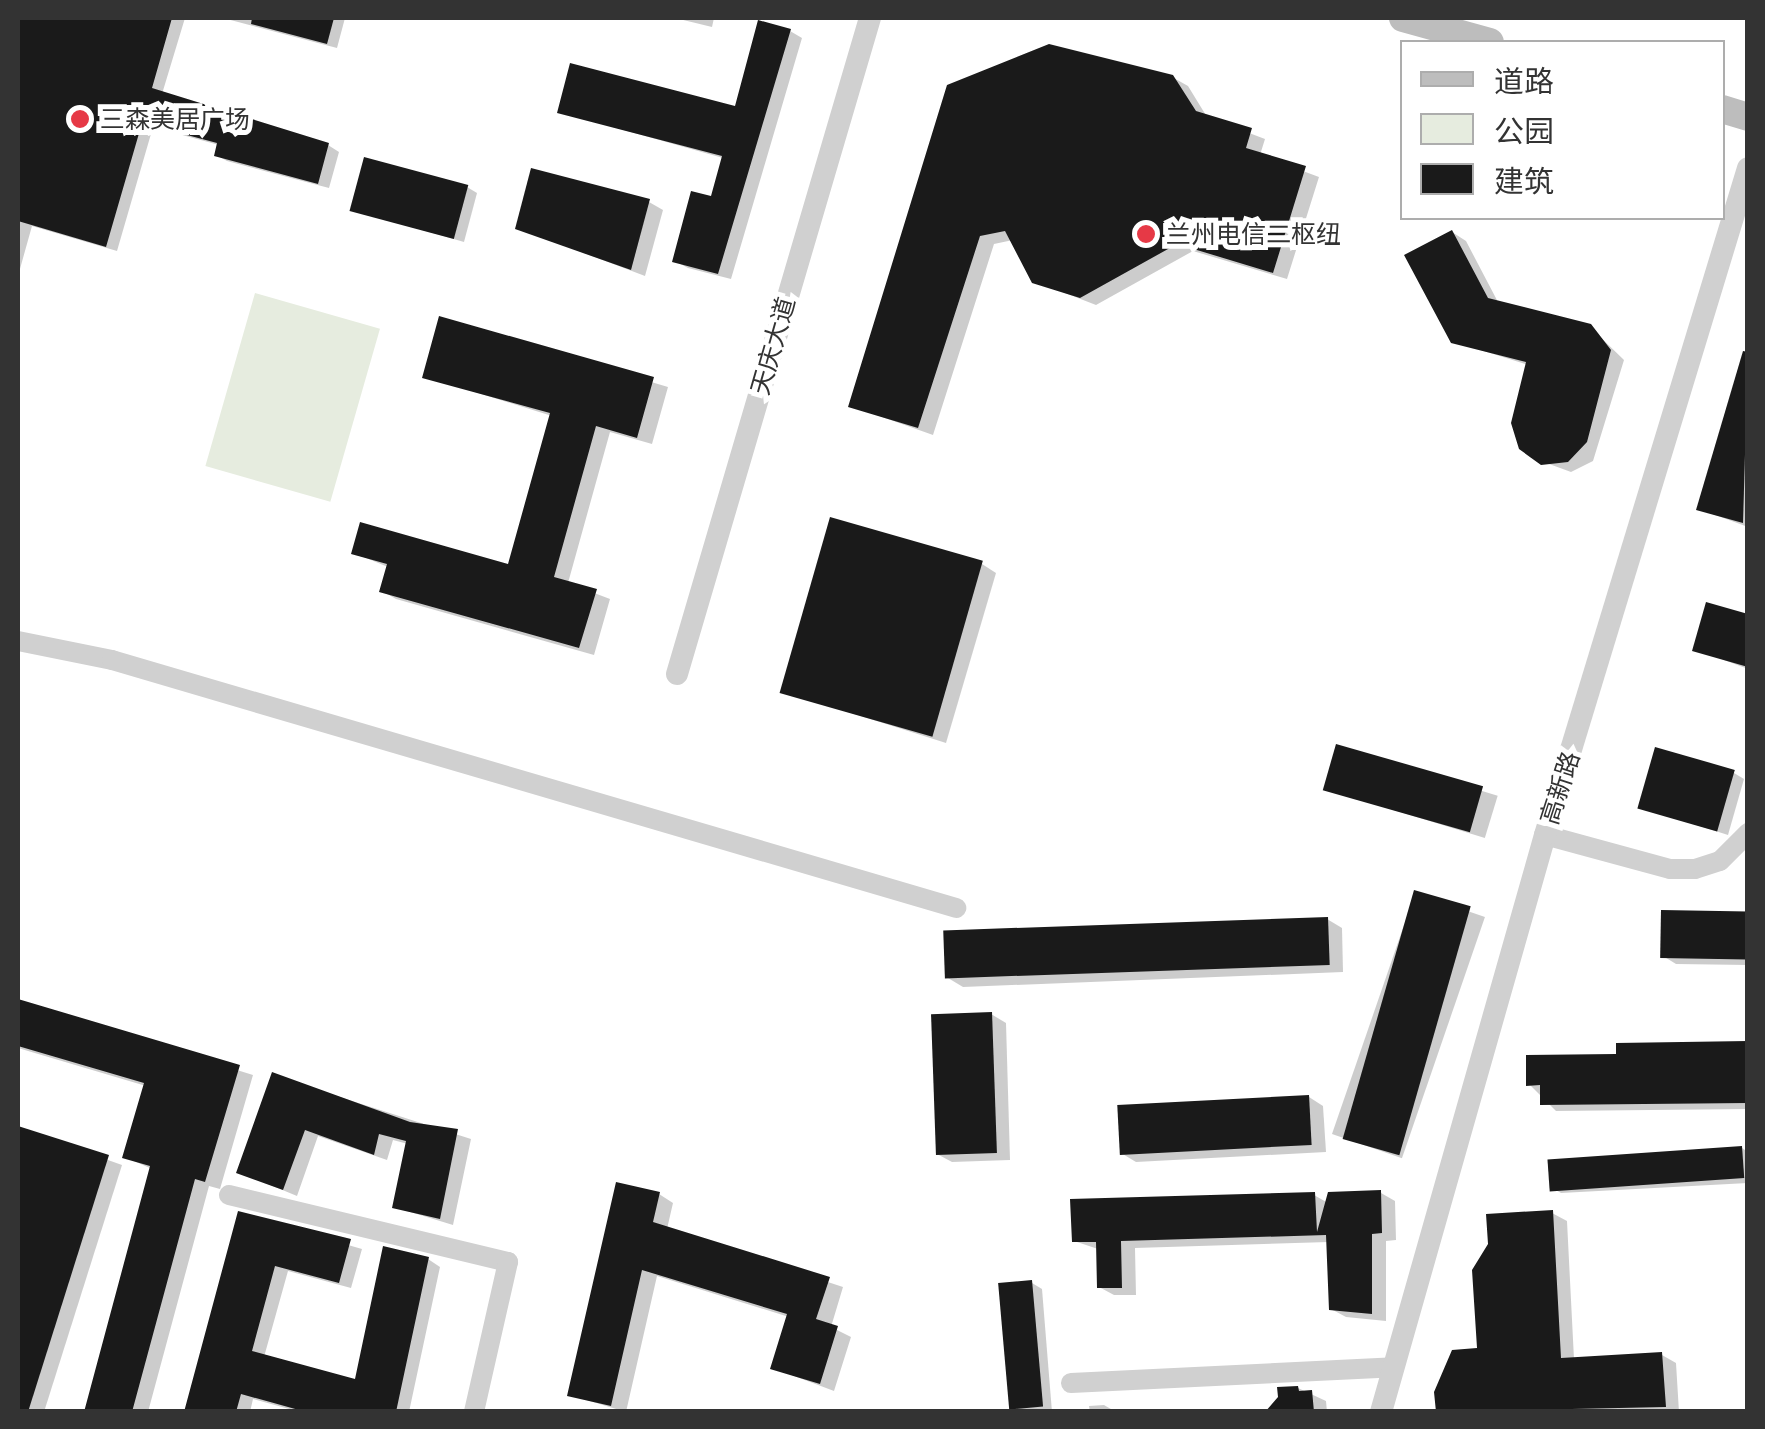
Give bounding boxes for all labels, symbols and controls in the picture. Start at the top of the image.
legend [1400,40,1725,220]
text: 道路 [1494,63,1554,99]
place label: 三森美居广场 [100,104,250,134]
marker: 三森美居广场 [69,108,91,130]
text: 公园 [1494,113,1554,149]
text: 建筑 [1494,163,1554,199]
place label: 兰州电信二枢纽 [1166,219,1341,249]
marker: 兰州电信二枢纽 [1135,223,1157,245]
street label: 天庆大道 [745,294,801,398]
street label: 高新路 [1534,748,1586,828]

